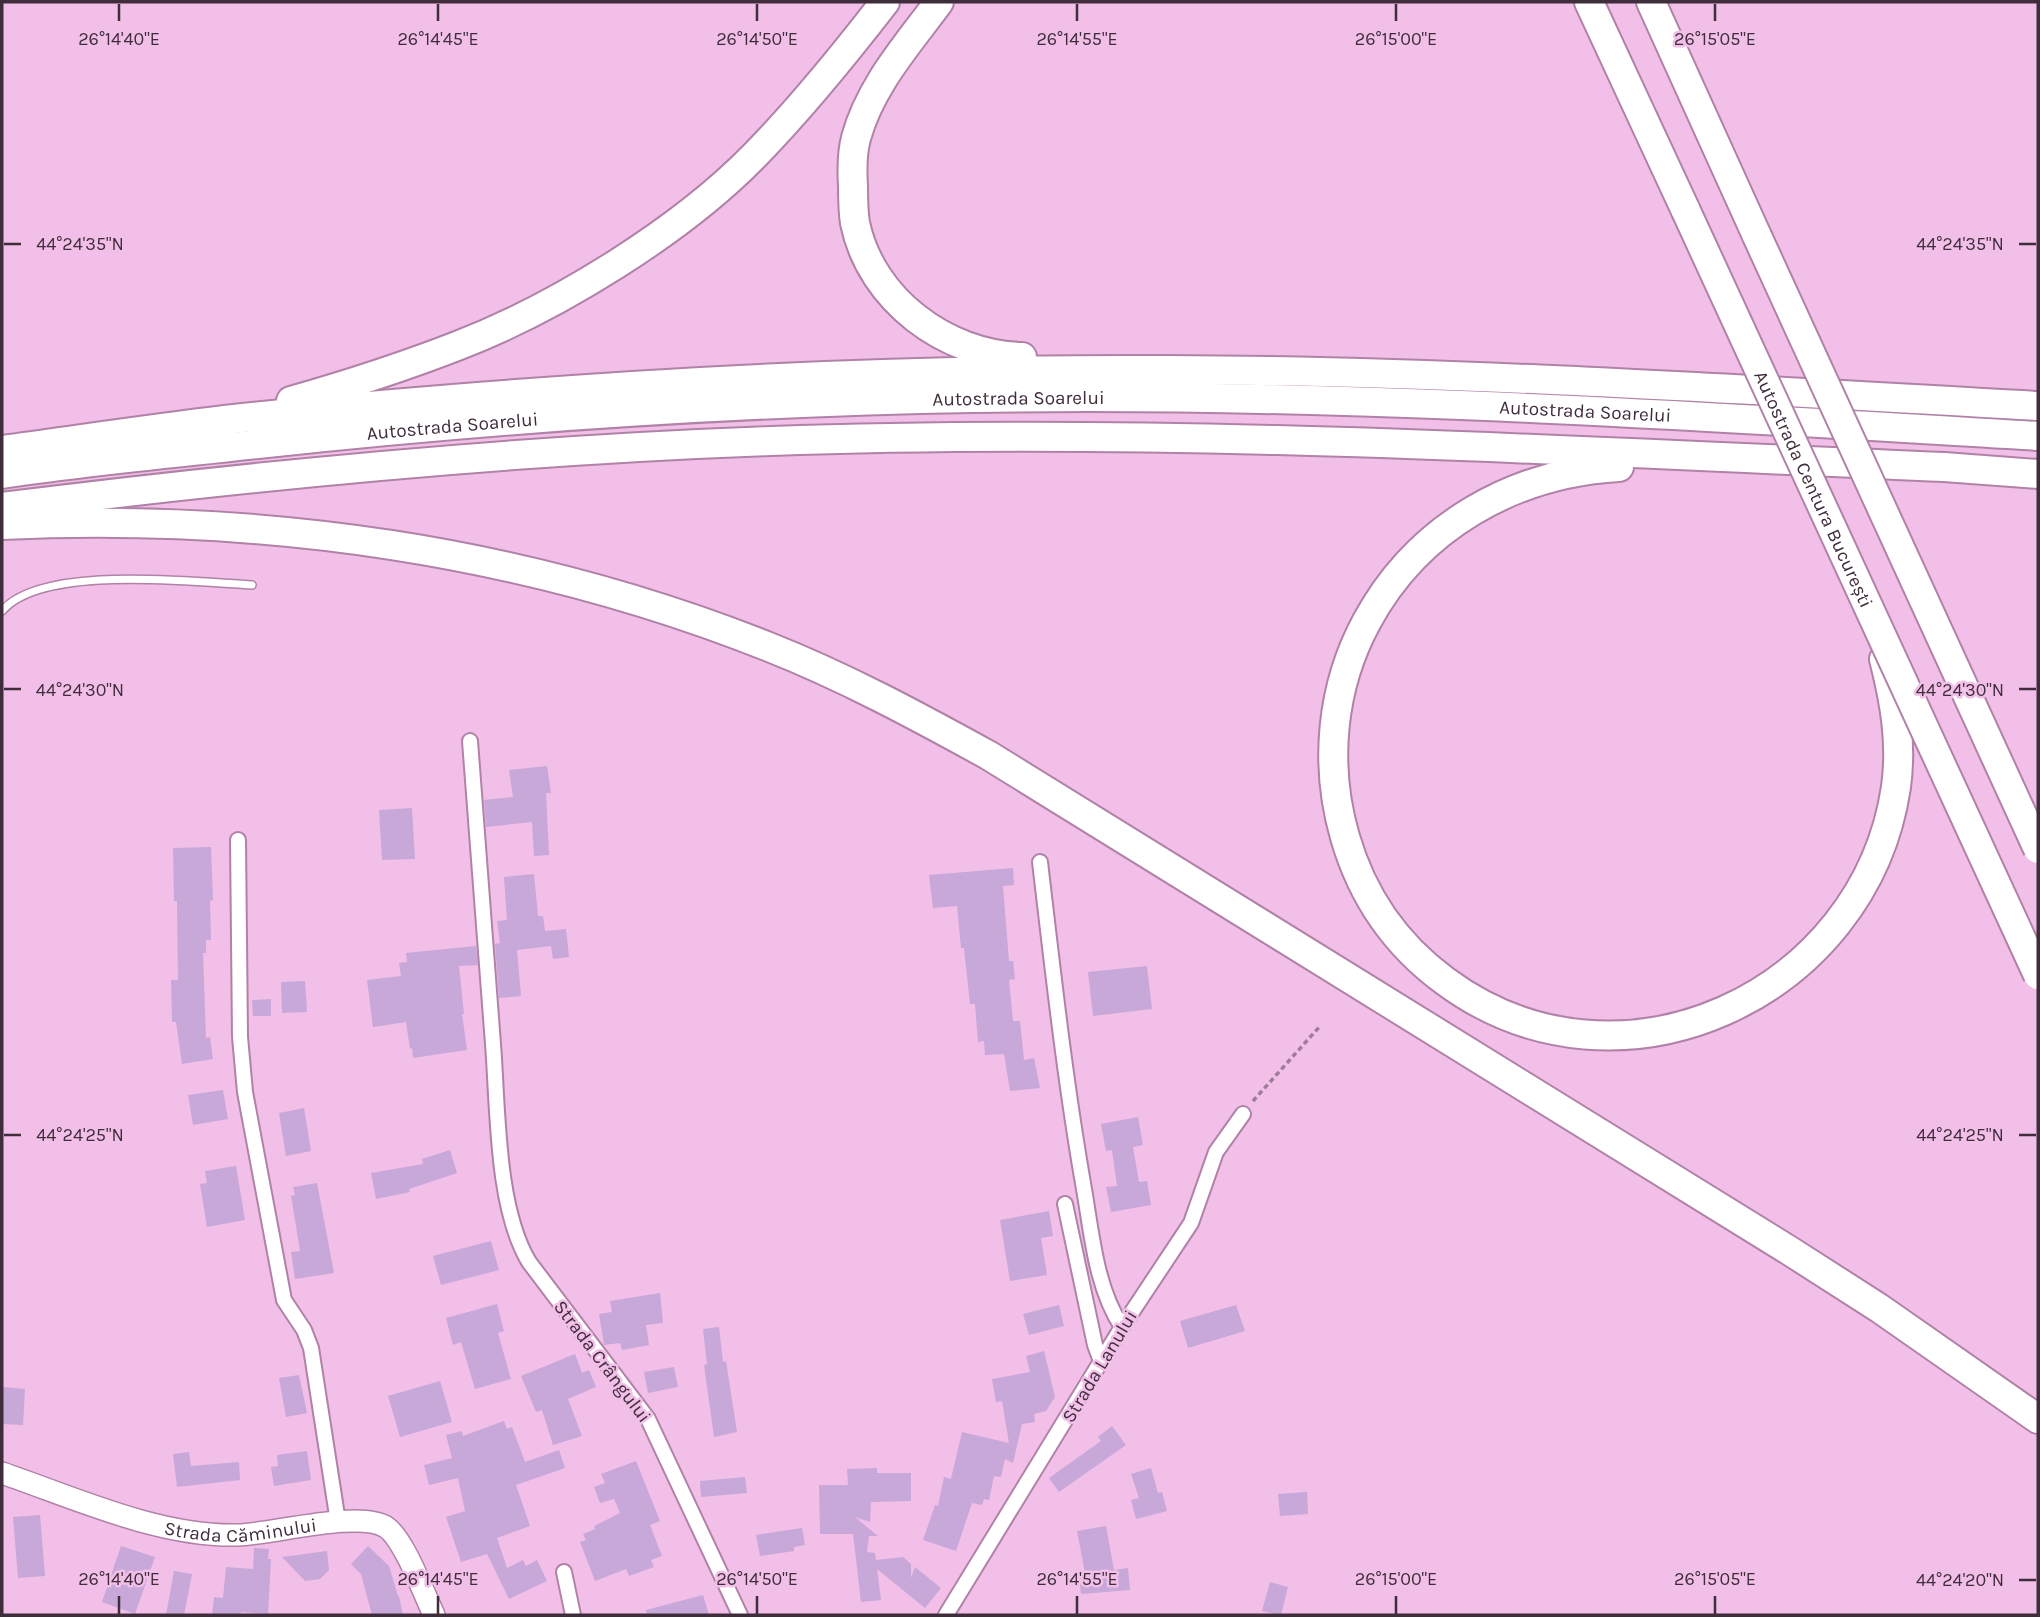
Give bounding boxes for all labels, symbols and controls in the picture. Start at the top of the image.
text: 26°14'40"E [78,28,160,50]
text: 26°14'45"E [397,28,479,50]
text: 26°14'50"E [716,28,798,50]
text: 26°14'55"E [1036,28,1118,50]
text: 26°15'00"E [1355,28,1437,50]
text: 26°15'05"E [1674,28,1756,50]
text: 44°24'35"N [36,233,124,255]
text: 44°24'35"N [1916,233,2004,255]
street label: Autostrada Centura București [1749,367,1877,611]
street label: Autostrada Soarelui [932,387,1105,411]
street label: Autostrada Soarelui [1499,397,1672,427]
street label: Autostrada Soarelui [366,408,539,445]
text: 44°24'30"N [36,679,124,701]
text: 44°24'30"N [1916,679,2004,701]
text: 44°24'25"N [36,1124,124,1146]
text: 44°24'25"N [1916,1124,2004,1146]
street label: Strada Crângului [549,1296,655,1427]
street label: Strada Lanului [1058,1306,1142,1427]
street label: Strada Căminului [162,1514,318,1547]
text: 26°14'40"E [78,1568,160,1590]
text: 26°14'45"E [397,1568,479,1590]
text: 26°14'50"E [716,1568,798,1590]
text: 26°14'55"E [1036,1568,1118,1590]
text: 26°15'00"E [1355,1568,1437,1590]
text: 26°15'05"E [1674,1568,1756,1590]
text: 44°24'20"N [1916,1569,2004,1591]

